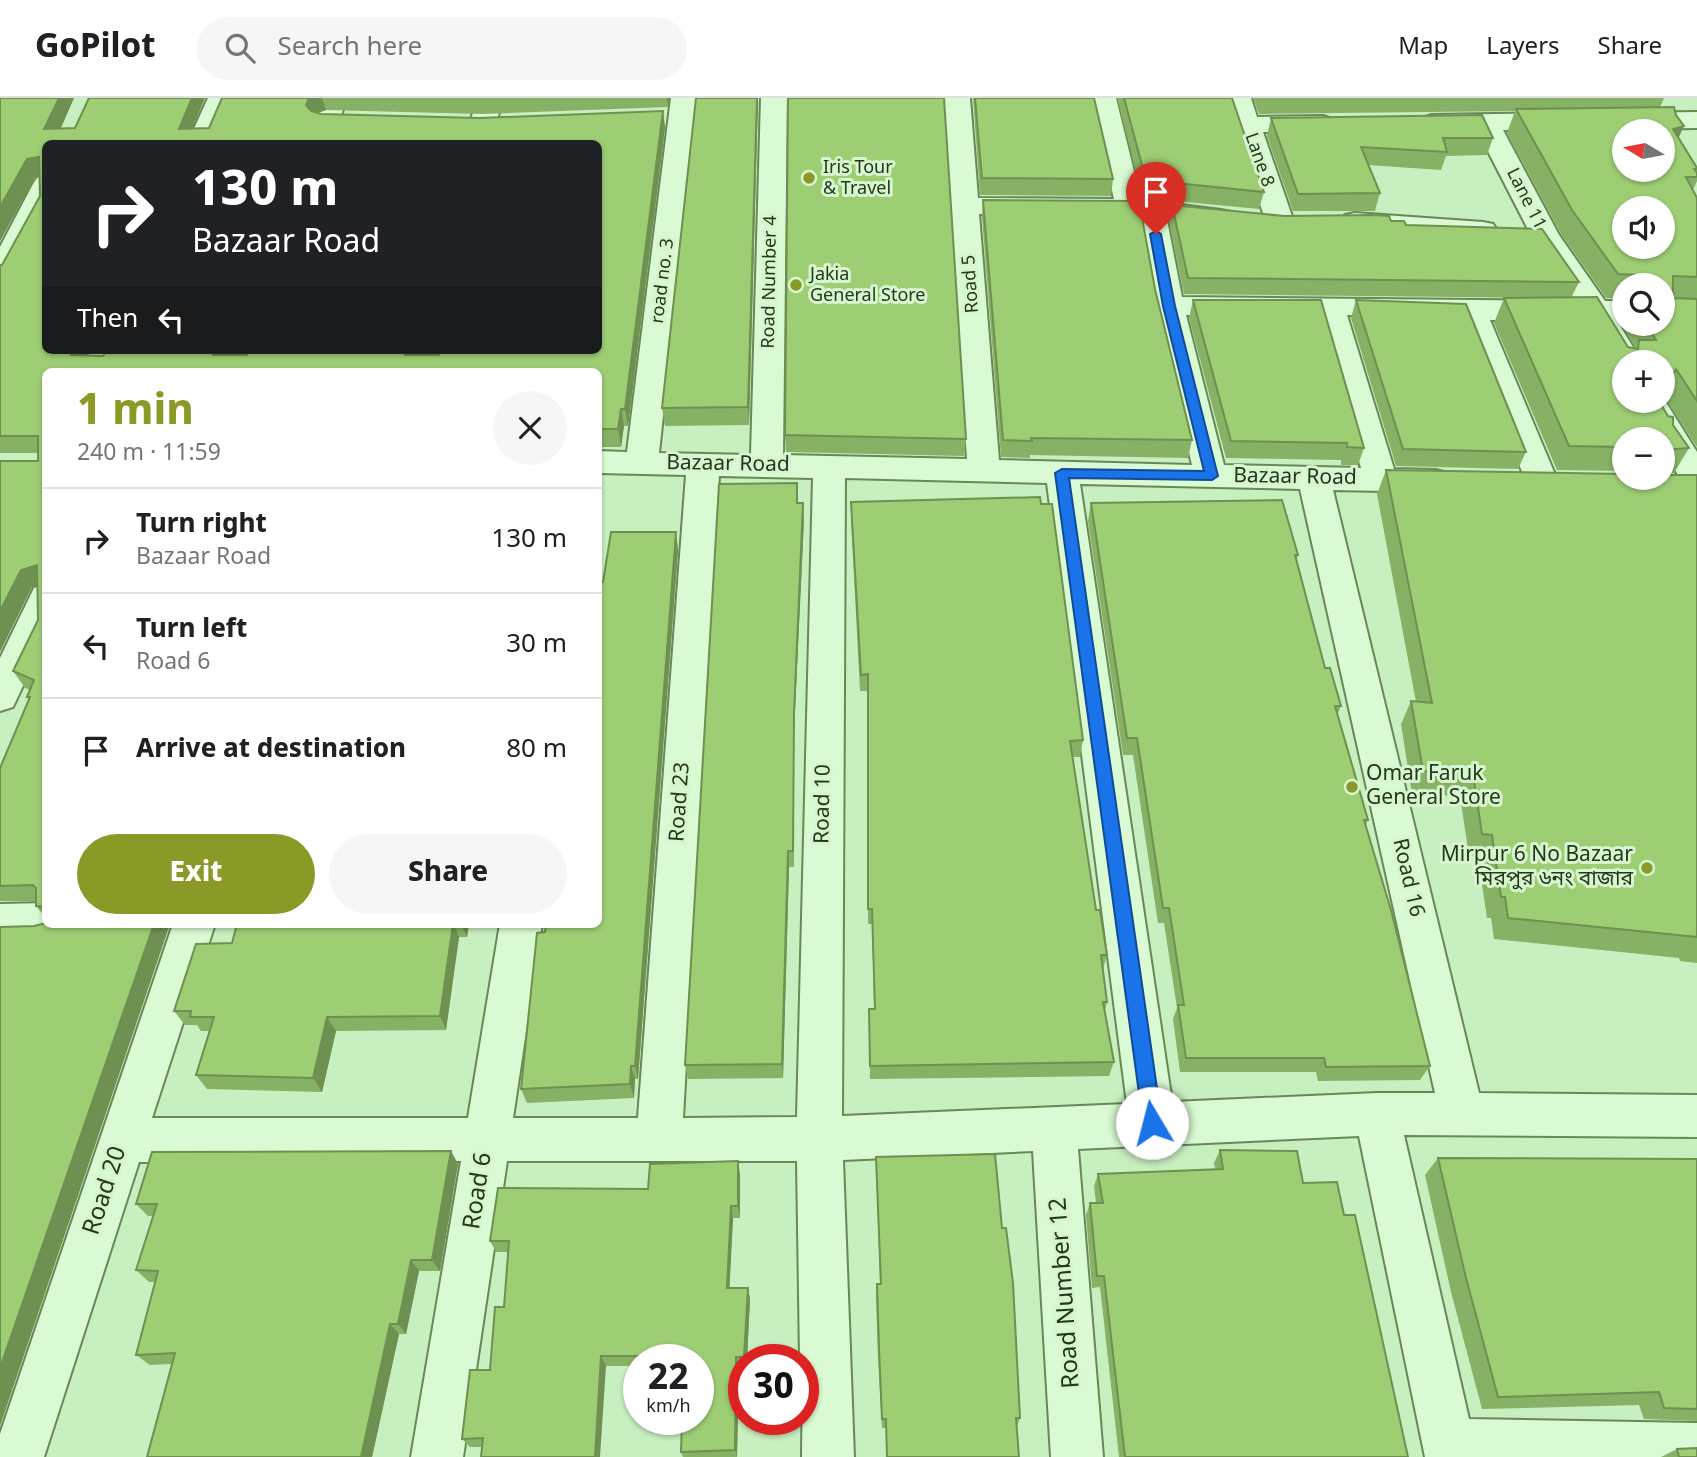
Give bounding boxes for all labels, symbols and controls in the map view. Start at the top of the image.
search box [197,17,687,80]
text: GoPilot [35,27,155,70]
icon: search [221,29,259,67]
text: Search here [277,31,422,66]
text: Map [1398,32,1448,64]
text: Layers [1486,32,1560,64]
text: Share [1598,32,1662,64]
north arrow [1612,119,1675,182]
map controls [1612,119,1675,490]
street label: Lane 8 [1239,130,1279,190]
place label: Iris Tour & Travel [823,156,893,201]
text: 130 m [192,160,338,225]
pin [1126,162,1186,234]
street label: Lane 11 [1500,164,1552,234]
icon: right [77,168,168,259]
marker: Iris Tour & Travel [801,170,817,186]
icon: arrive [1137,173,1175,211]
button: sound [1612,196,1675,259]
street label: Road Number 4 [757,215,783,349]
text: Bazaar Road [192,223,380,265]
street label: road no. 3 [646,237,680,325]
street label: Road 5 [957,254,985,314]
place label: Jakia General Store [808,263,926,308]
button: search [1612,273,1675,336]
marker: Jakia General Store [788,277,804,293]
icon: left [152,301,190,339]
text: Then [77,303,138,338]
button: + [1612,350,1675,413]
text: 1 min [77,385,194,441]
button: close [493,391,567,465]
button: − [1612,427,1675,490]
text: 240 m · 11:59 [77,439,221,469]
street label: Bazaar Road [666,450,790,480]
street label: Bazaar Road [1233,463,1357,493]
text: Turn right [136,508,267,543]
icon: right [77,522,115,560]
text: 130 m [491,523,567,558]
text: Bazaar Road [136,543,271,573]
text: Turn left [136,613,247,648]
icon: left [77,627,115,665]
text: 30 m [506,628,567,663]
text: Road 6 [136,648,210,678]
icon: arrive [77,732,115,770]
text: Arrive at destination [136,733,406,768]
text: 80 m [506,733,567,768]
street label: Road 23 [664,761,698,843]
place label: Omar Faruk General Store [1366,761,1501,813]
street label: Road 10 [809,764,839,844]
marker: Omar Faruk General Store [1344,779,1360,795]
button: Exit [77,834,315,914]
button: Share [329,834,567,914]
street label: Road 16 [1384,836,1430,920]
place label: Mirpur 6 No Bazaar মিরপুর ৬নং বাজার [1441,842,1633,894]
marker: Mirpur 6 No Bazaar মিরপুর ৬নং বাজার [1639,860,1655,876]
position arrow [1115,1086,1189,1160]
street label: Road 20 [77,1143,135,1239]
street label: Road 6 [457,1150,501,1232]
street label: Road Number 12 [1043,1196,1089,1390]
speed limit sign: 30 [728,1344,819,1435]
text: 22 [648,1357,689,1403]
text: km/h [646,1395,691,1419]

